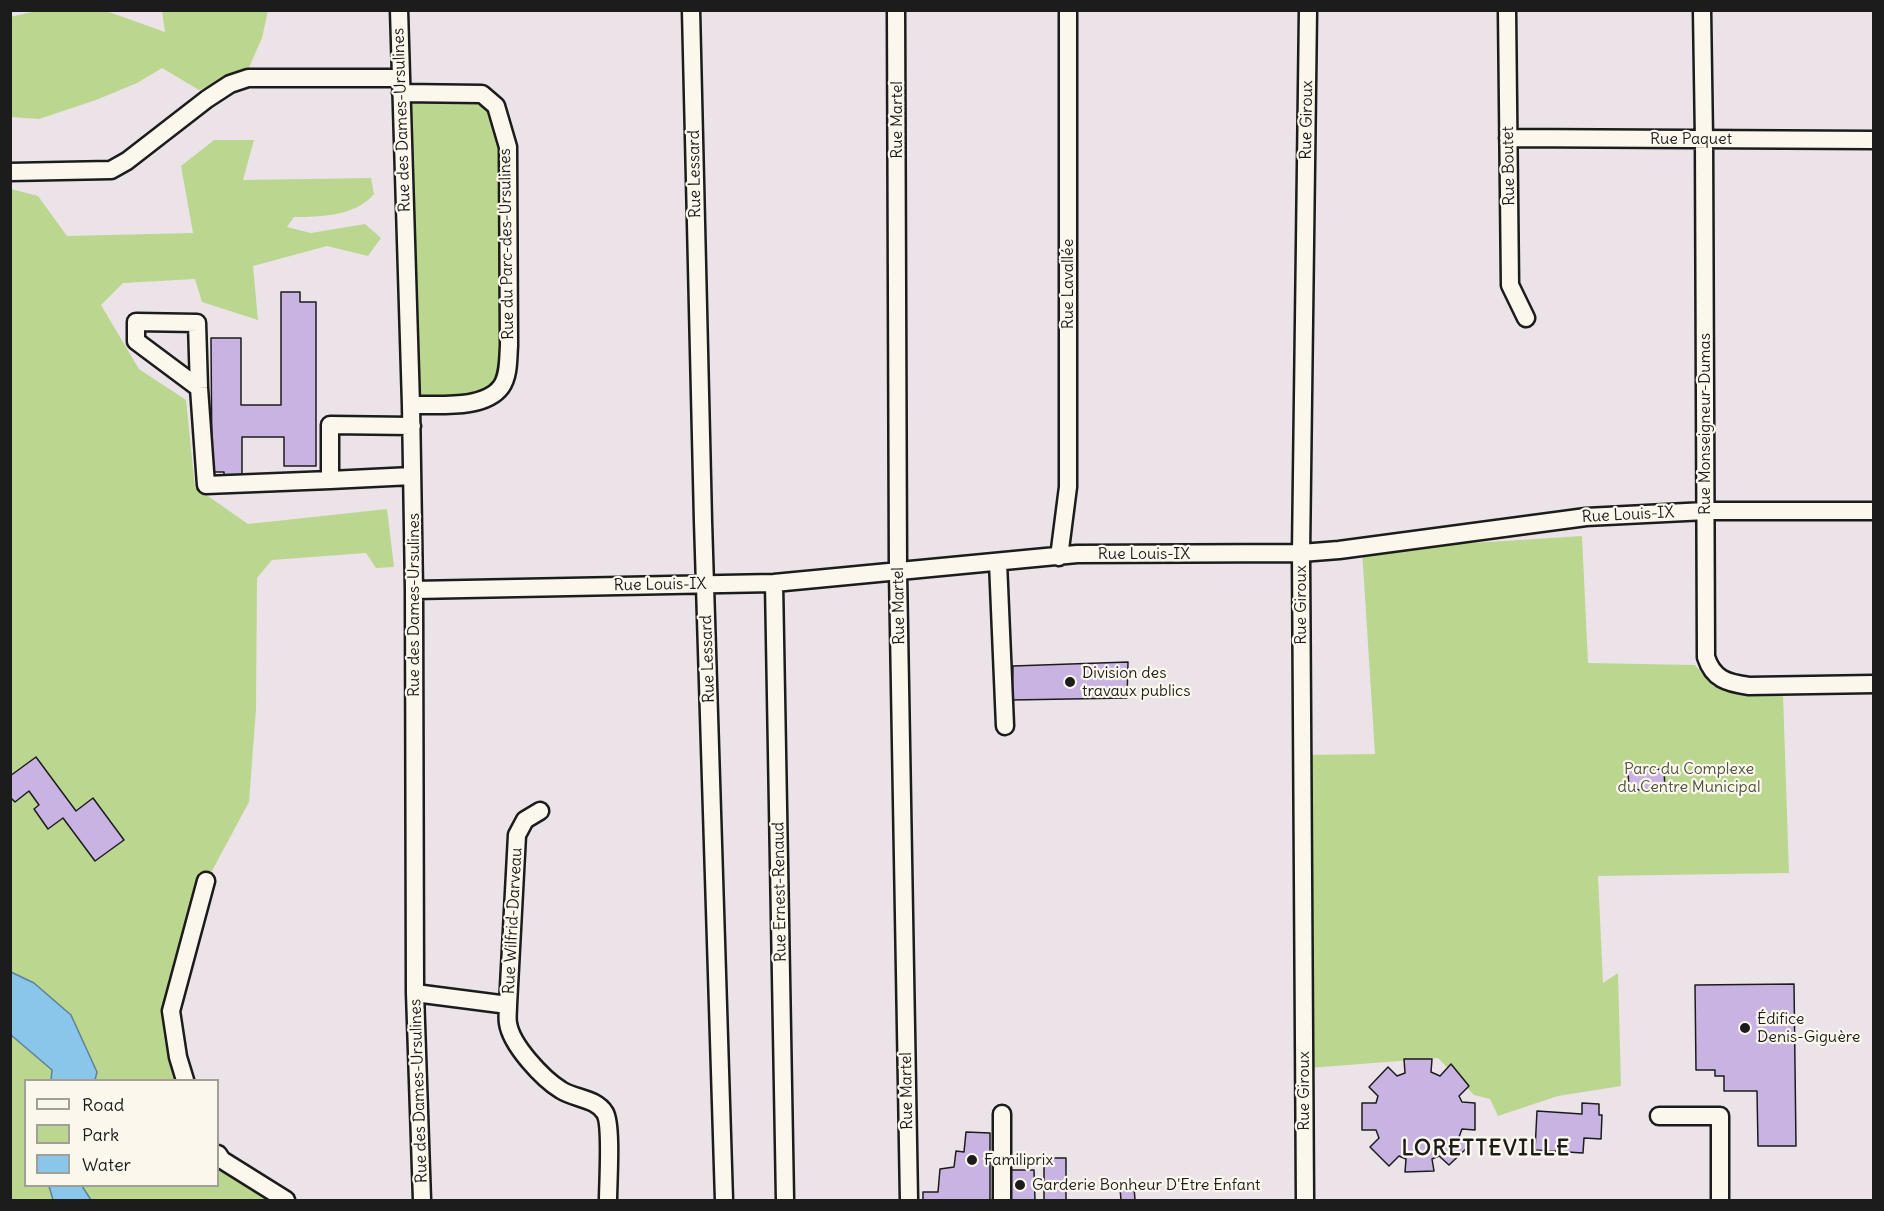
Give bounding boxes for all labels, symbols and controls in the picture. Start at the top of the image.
street label: Rue des Dames-Ursulines [389,28,415,212]
street label: Rue Giroux [1297,80,1317,160]
street label: Rue Martel [887,81,907,159]
street label: Rue Boutet [1499,126,1519,206]
street label: Rue Paquet [1650,129,1732,149]
street label: Rue Lessard [685,130,705,218]
street label: Rue du Parc-des-Ursulines [496,148,518,340]
street label: Rue Lavallée [1058,239,1078,329]
street label: Rue Monseigneur-Dumas [1695,333,1715,515]
street label: Rue Louis-IX [1581,503,1675,527]
street label: Rue des Dames-Ursulines [404,513,424,697]
street label: Rue Louis-IX [1098,544,1190,564]
street label: Rue Giroux [1291,565,1311,645]
street label: Rue Martel [889,567,909,645]
street label: Rue Louis-IX [614,575,706,595]
street label: Rue Lessard [697,615,719,703]
place label: Division des travaux publics [1082,663,1190,701]
marker: Division des travaux publics [1063,675,1077,689]
park label: Parc du Complexe du Centre Municipal [1618,759,1760,797]
street label: Rue Ernest-Renaud [769,822,791,962]
street label: Rue Wilfrid-Darveau [500,847,526,995]
street label: Rue des Dames-Ursulines [406,999,432,1183]
place label: Édifice Denis-Giguère [1757,1009,1860,1047]
marker: Édifice Denis-Giguère [1738,1021,1752,1035]
street label: Rue Giroux [1294,1051,1314,1131]
street label: Rue Martel [897,1052,917,1130]
legend [24,1079,219,1187]
text: Road [82,1093,124,1116]
text: Park [82,1123,119,1146]
district label: LORETTEVILLE [1401,1136,1571,1162]
place label: Familiprix [984,1150,1053,1170]
text: Water [82,1153,131,1176]
marker: Familiprix [965,1153,979,1167]
place label: Garderie Bonheur D'Etre Enfant [1032,1175,1260,1195]
marker: Garderie Bonheur D'Etre Enfant [1013,1178,1027,1192]

